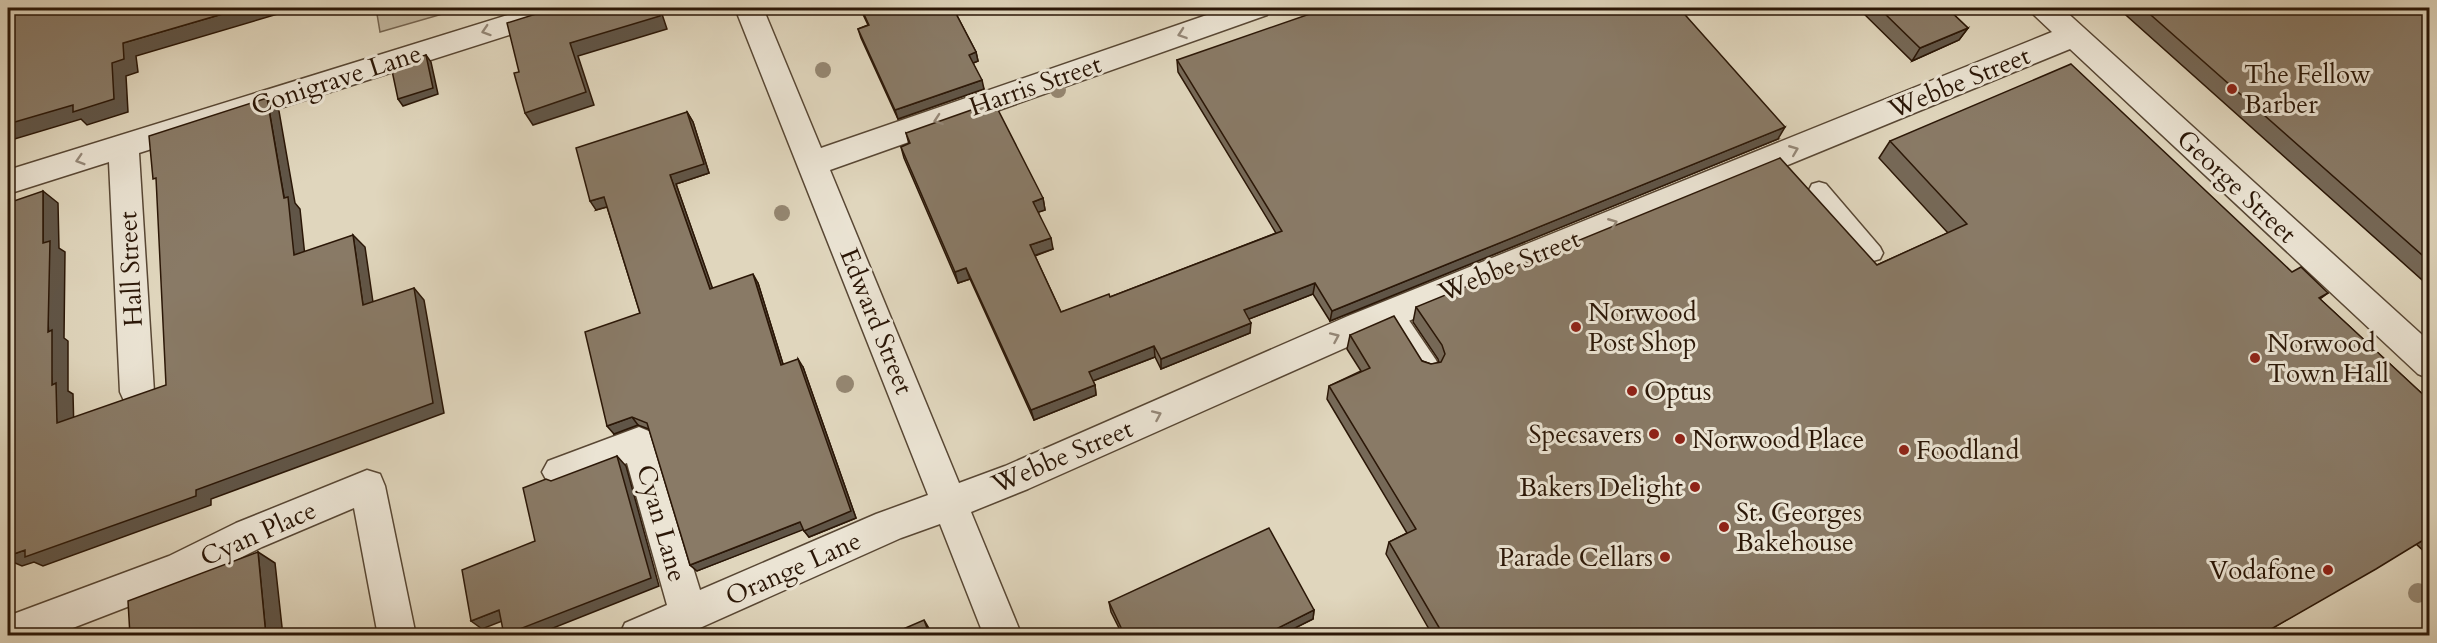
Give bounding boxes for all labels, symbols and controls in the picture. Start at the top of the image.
one-way arrow [481,24,492,37]
one-way arrow [1177,26,1188,39]
street label: Conigrave Lane [247,36,426,123]
street label: Webbe Street [1882,38,2035,127]
street label: Harris Street [964,47,1106,124]
place label: The Fellow Barber [2244,57,2371,122]
marker: The Fellow Barber [2225,82,2239,96]
one-way arrow [933,112,944,125]
street label: George Street [2169,122,2304,251]
one-way arrow [1787,145,1798,157]
one-way arrow [75,152,86,165]
street label: Hall Street [110,210,151,328]
one-way arrow [1607,218,1618,230]
street label: Webbe Street [1432,221,1585,310]
street label: Edward Street [831,243,922,400]
place label: Norwood Post Shop [1588,295,1697,360]
marker: Norwood Post Shop [1569,320,1583,334]
place label: Norwood Town Hall [2267,326,2389,391]
one-way arrow [1329,332,1340,344]
marker: Norwood Town Hall [2248,351,2262,365]
place label: Optus [1644,374,1712,409]
marker: Optus [1625,384,1639,398]
street label: Webbe Street [985,411,1138,502]
one-way arrow [1150,411,1161,423]
place label: Specsavers [1528,417,1642,452]
place label: Norwood Place [1692,422,1864,457]
marker: Specsavers [1647,427,1661,441]
marker: Norwood Place [1673,432,1687,446]
place label: Foodland [1916,433,2019,468]
marker: Foodland [1897,443,1911,457]
street label: Cyan Lane [628,461,695,586]
place label: Bakers Delight [1519,470,1683,505]
marker: Bakers Delight [1688,480,1702,494]
street label: Cyan Place [195,492,322,575]
place label: St. Georges Bakehouse [1736,495,1862,560]
marker: St. Georges Bakehouse [1717,520,1731,534]
street label: Orange Lane [720,523,867,614]
place label: Parade Cellars [1499,540,1653,575]
marker: Parade Cellars [1658,550,1672,564]
place label: Vodafone [2209,553,2316,588]
marker: Vodafone [2321,563,2335,577]

